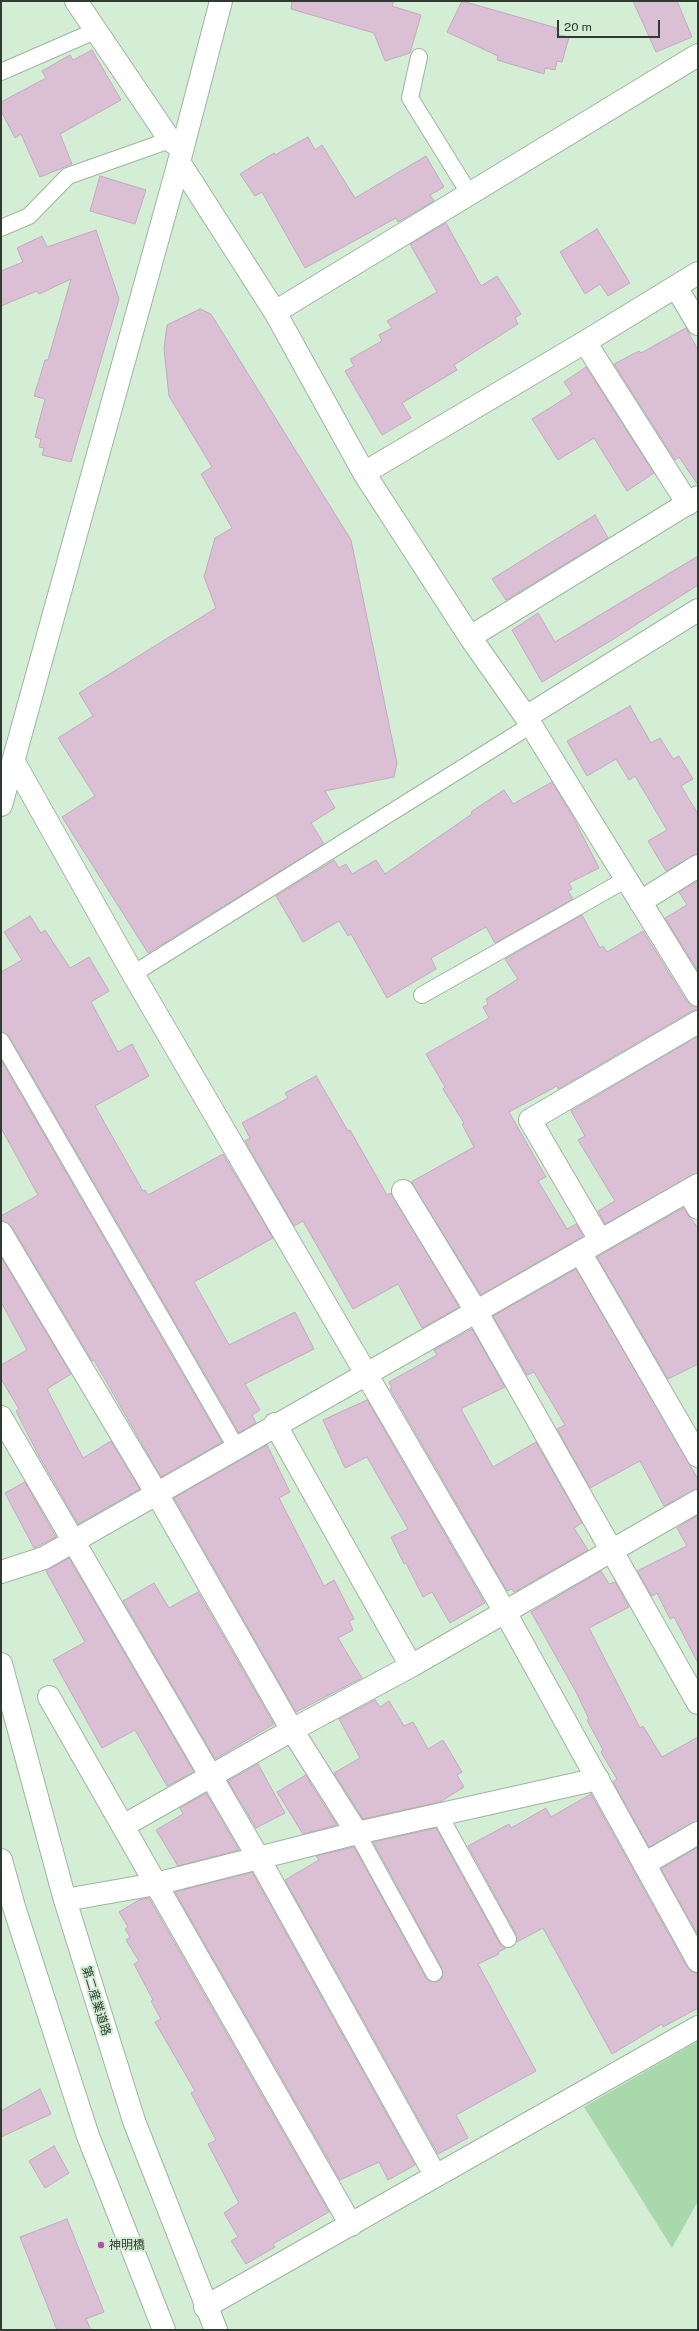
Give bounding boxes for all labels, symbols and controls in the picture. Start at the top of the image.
scale bar [559,12,662,38]
text: 20 m [564,20,592,34]
street label: 第二産業道路 [79,1964,113,2038]
place label: 神明橋 [109,2238,145,2252]
marker: 神明橋 [96,2240,106,2250]

